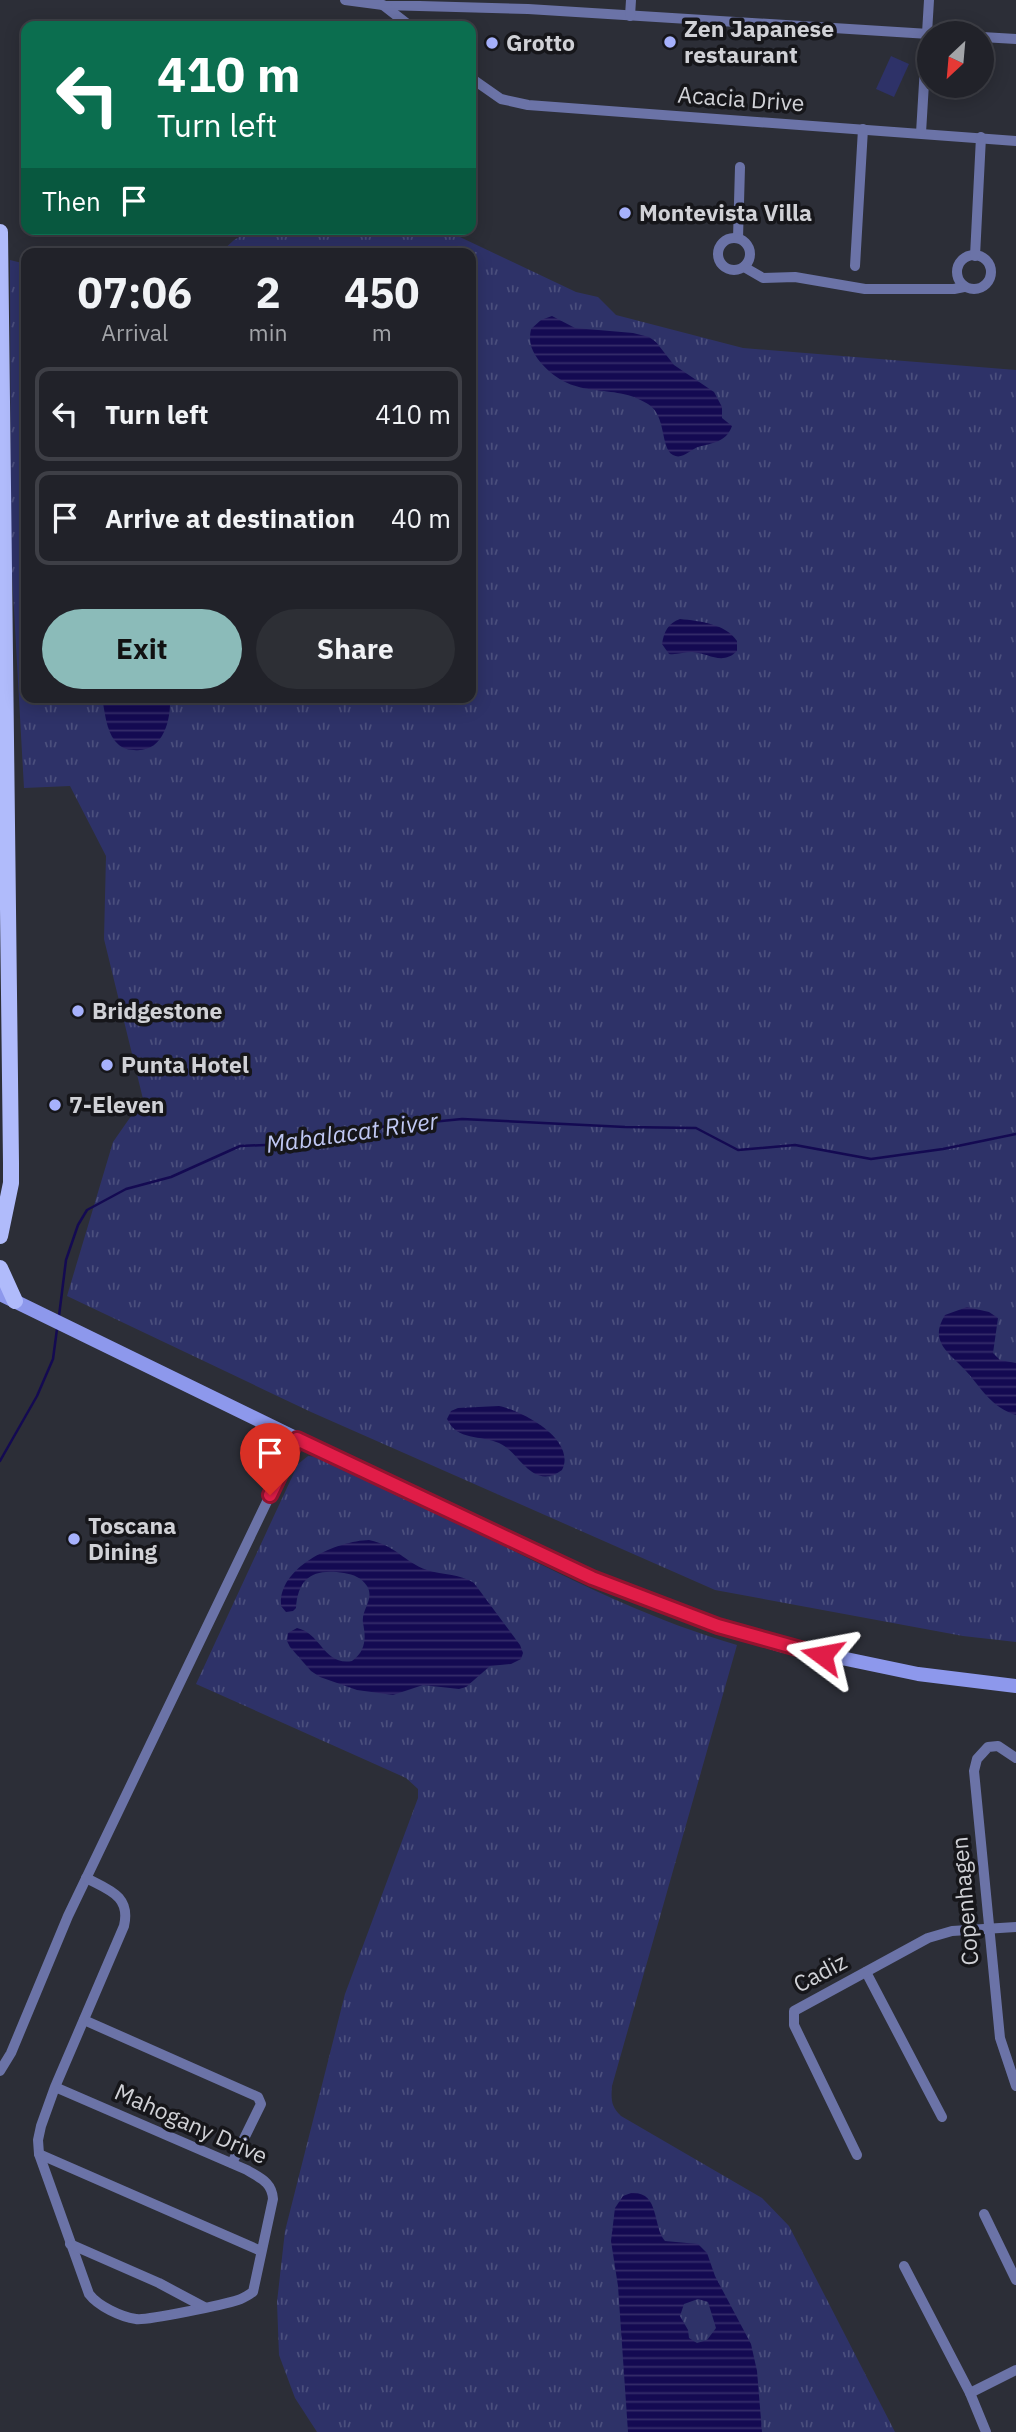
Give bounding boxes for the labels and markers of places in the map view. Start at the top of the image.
place label: Zen Japanese restaurant [684,13,834,69]
place label: Grotto [506,27,575,57]
marker: Zen Japanese restaurant [662,34,678,50]
marker: Grotto [484,35,500,51]
place label: Montevista Villa [639,197,812,227]
marker: Montevista Villa [617,205,633,221]
place label: Bridgestone [92,995,222,1025]
marker: Bridgestone [70,1003,86,1019]
place label: Punta Hotel [121,1049,249,1079]
marker: Punta Hotel [99,1057,115,1073]
place label: 7-Eleven [69,1089,165,1119]
marker: 7-Eleven [47,1097,63,1113]
pin [240,1423,300,1495]
place label: Toscana Dining [88,1510,176,1566]
marker: Toscana Dining [66,1531,82,1547]

